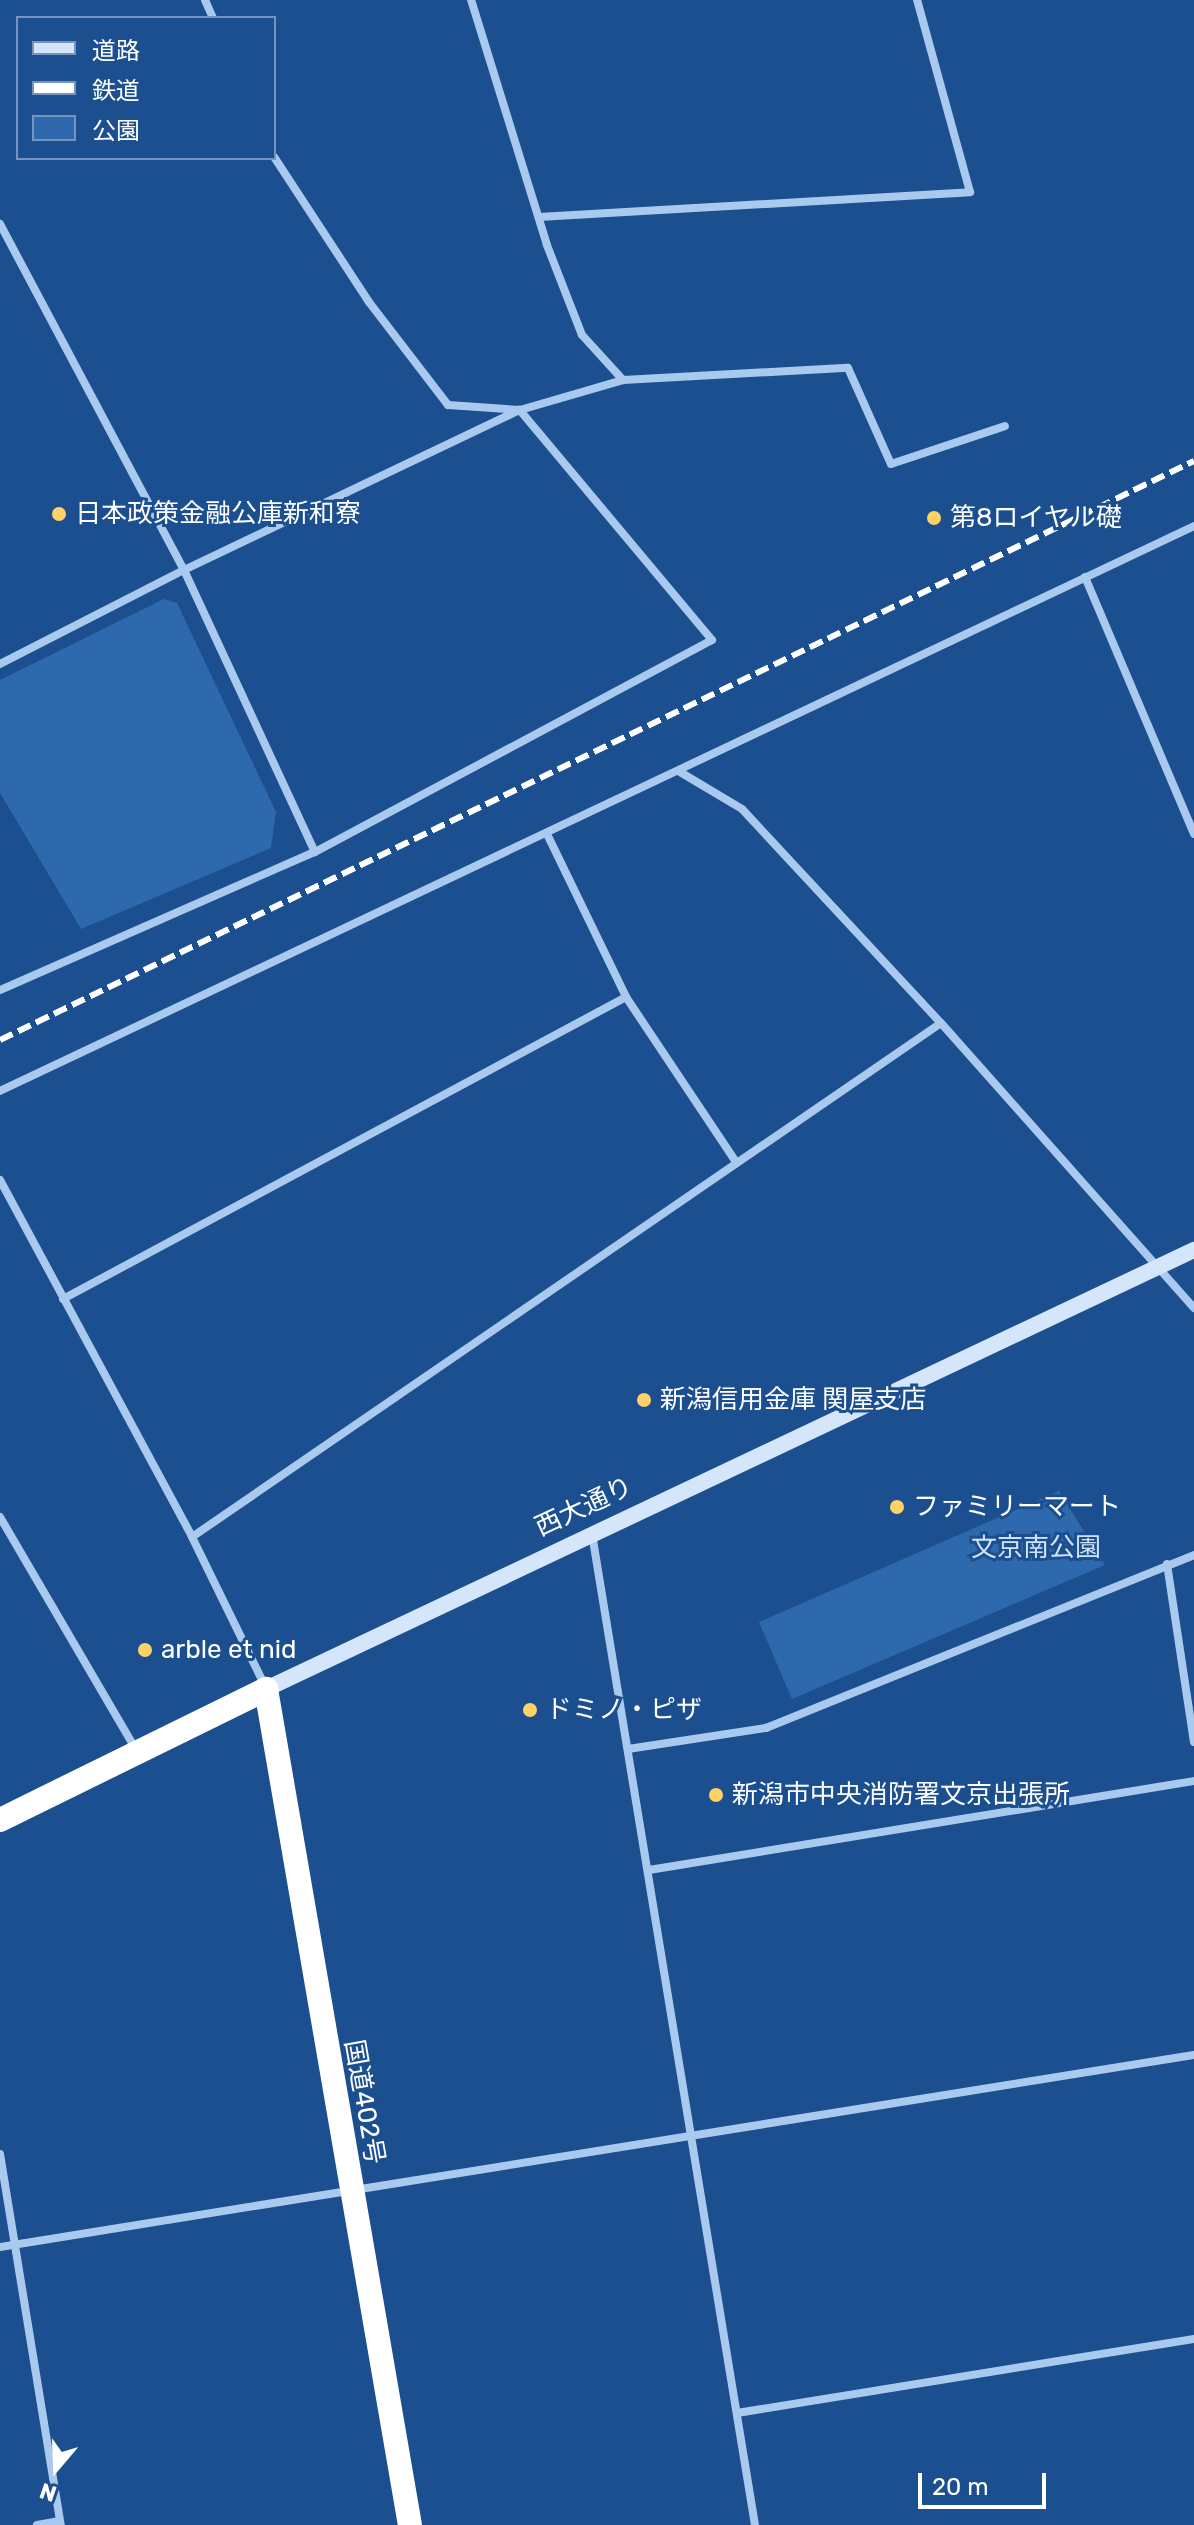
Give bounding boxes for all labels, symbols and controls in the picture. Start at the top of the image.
legend [16,16,276,160]
text: 道路 [92,37,140,65]
text: 鉄道 [92,77,140,105]
text: 公園 [92,117,140,145]
place label: 日本政策金融公庫新和寮 [75,498,361,530]
place label: 第8ロイヤル礎 [950,502,1123,534]
marker: 日本政策金融公庫新和寮 [50,505,68,523]
marker: 第8ロイヤル礎 [925,509,943,527]
place label: 新潟信用金庫 関屋支店 [660,1384,926,1416]
marker: 新潟信用金庫 関屋支店 [635,1391,653,1409]
street label: 西大通り [530,1471,638,1543]
place label: ファミリーマート [913,1491,1121,1523]
marker: ファミリーマート [888,1498,906,1516]
park label: 文京南公園 [971,1532,1101,1564]
place label: arble et nid [161,1634,296,1666]
marker: arble et nid [136,1641,154,1659]
place label: ドミノ・ピザ [546,1694,702,1726]
marker: ドミノ・ピザ [521,1701,539,1719]
place label: 新潟市中央消防署文京出張所 [732,1779,1070,1811]
marker: 新潟市中央消防署文京出張所 [707,1786,725,1804]
street label: 国道402号 [338,2037,390,2167]
north arrow [16,2429,96,2509]
scale bar [922,2457,1050,2507]
text: 20 m [932,2473,989,2501]
text: N [36,2477,60,2508]

